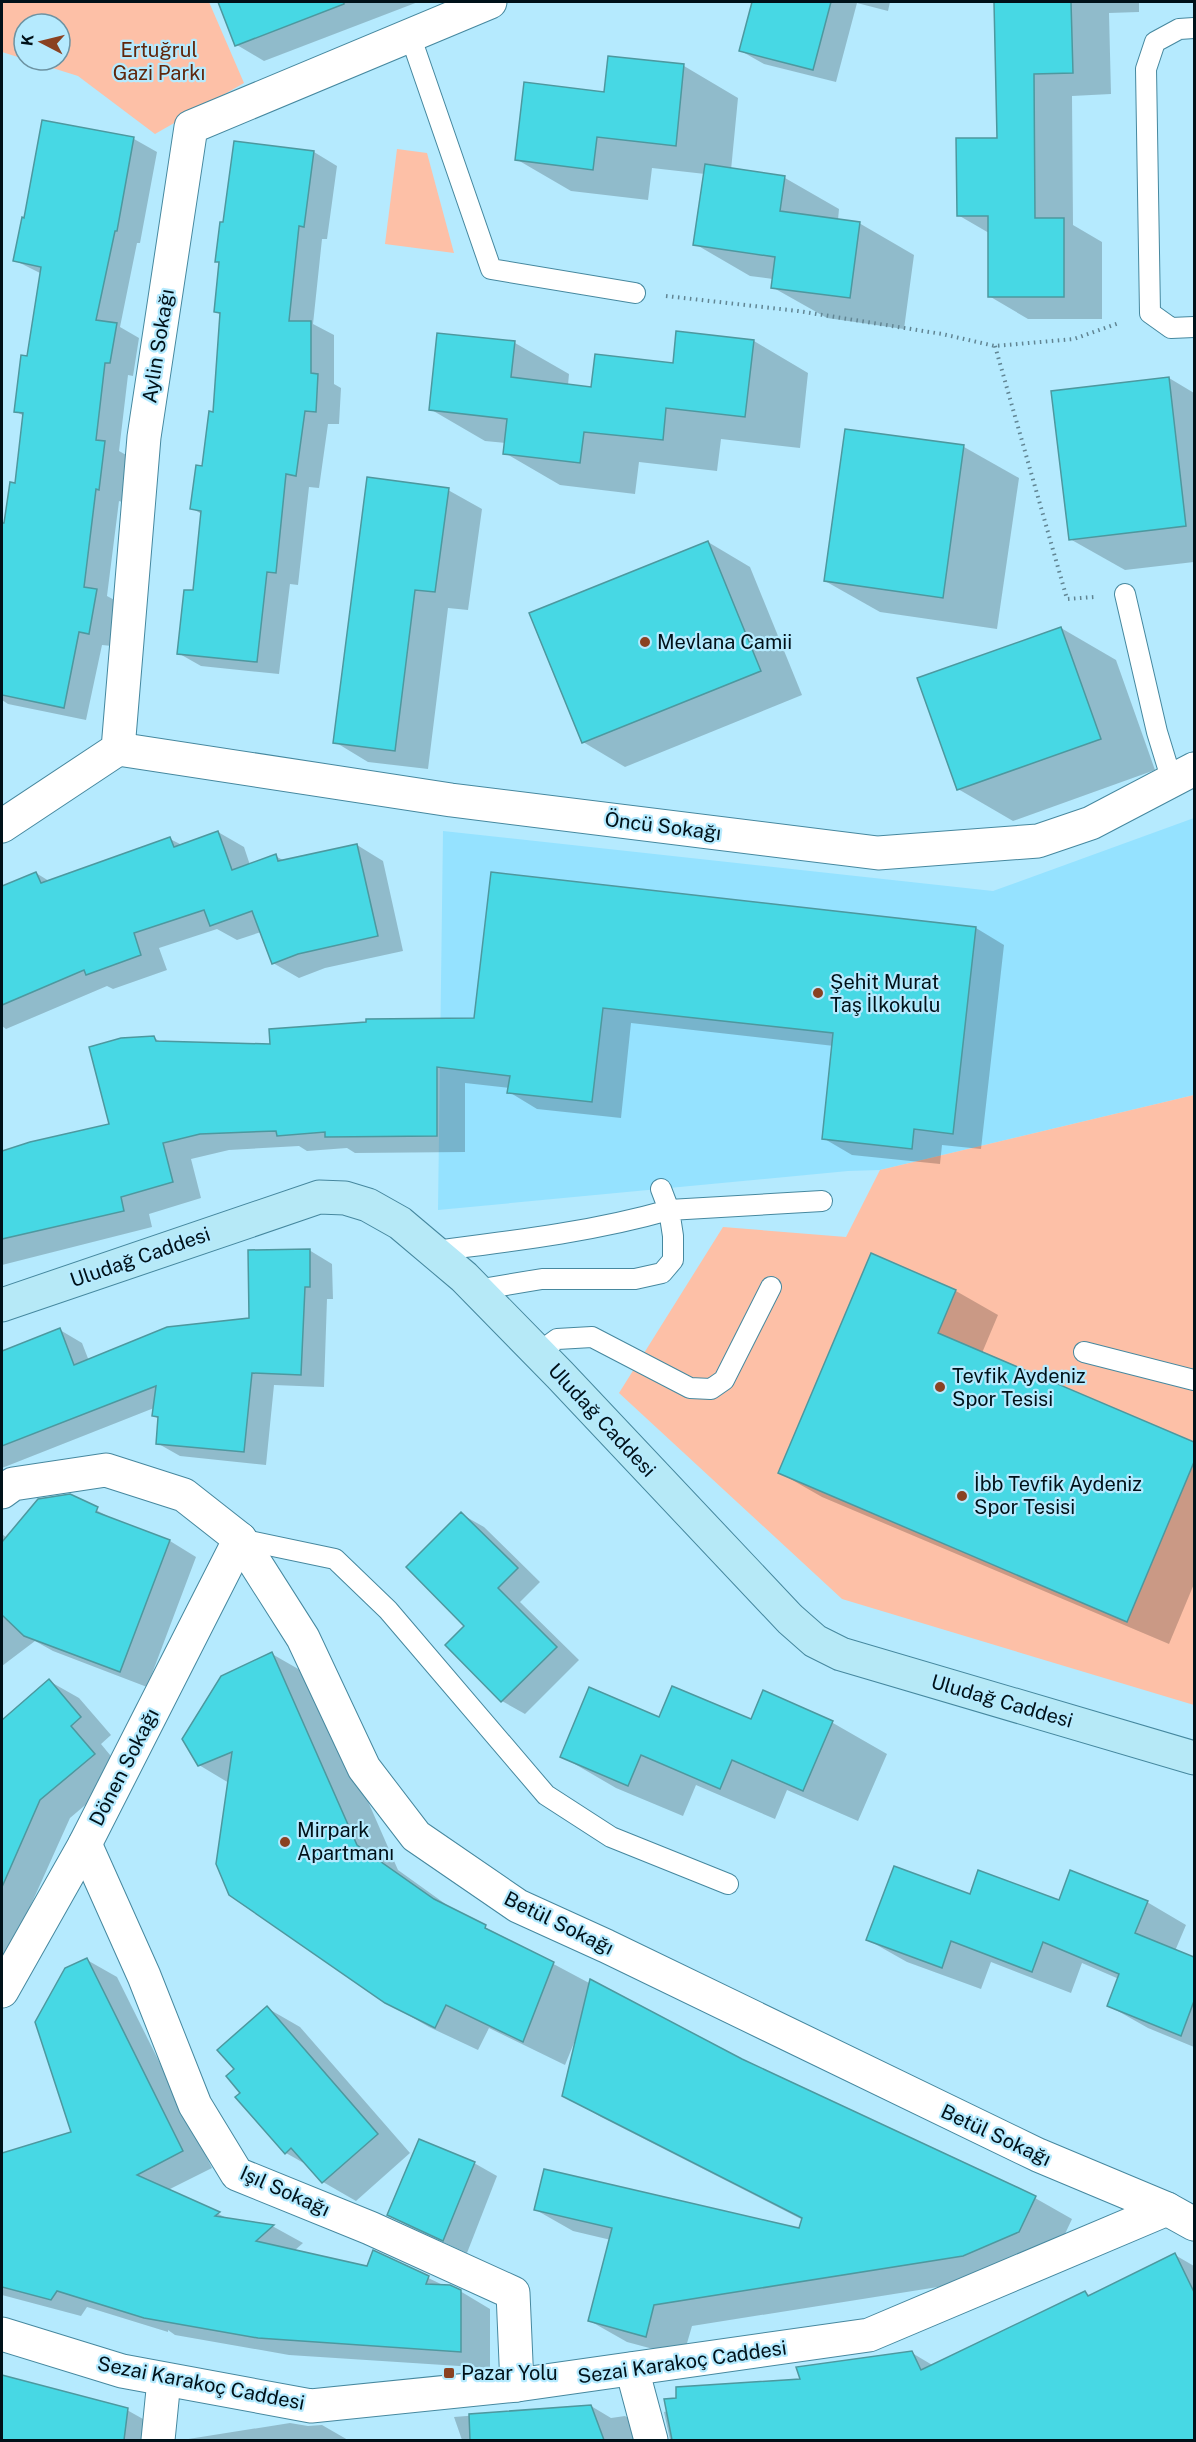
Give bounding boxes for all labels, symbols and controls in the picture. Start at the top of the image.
north arrow [12,12,72,72]
text: K [17,33,38,47]
park label: Ertuğrul Gazi Parkı [113,38,205,85]
street label: Aylin Sokağı [137,287,179,405]
place label: Mevlana Camii [657,630,792,654]
marker: Mevlana Camii [638,635,652,649]
street label: Öncü Sokağı [603,806,723,845]
place label: Şehit Murat Taş İlkokulu [830,970,940,1017]
marker: Şehit Murat Taş İlkokulu [811,986,825,1000]
street label: Uludağ Caddesi [67,1222,213,1292]
street label: Uludağ Caddesi [543,1358,661,1482]
place label: Tevfik Aydeniz Spor Tesisi [952,1364,1086,1411]
marker: Tevfik Aydeniz Spor Tesisi [933,1380,947,1394]
place label: İbb Tevfik Aydeniz Spor Tesisi [974,1472,1142,1519]
marker: İbb Tevfik Aydeniz Spor Tesisi [955,1489,969,1503]
street label: Uludağ Caddesi [928,1669,1076,1733]
street label: Dönen Sokağı [84,1704,164,1830]
place label: Mirpark Apartmanı [297,1818,394,1865]
marker: Mirpark Apartmanı [278,1835,292,1849]
street label: Betül Sokağı [500,1886,618,1960]
street label: Betül Sokağı [937,2099,1055,2171]
street label: Işıl Sokağı [236,2161,334,2221]
street label: Sezai Karakoç Caddesi [576,2335,788,2389]
street label: Sezai Karakoç Caddesi [95,2351,307,2415]
place label: Pazar Yolu [461,2361,558,2385]
marker: Pazar Yolu [442,2366,456,2380]

